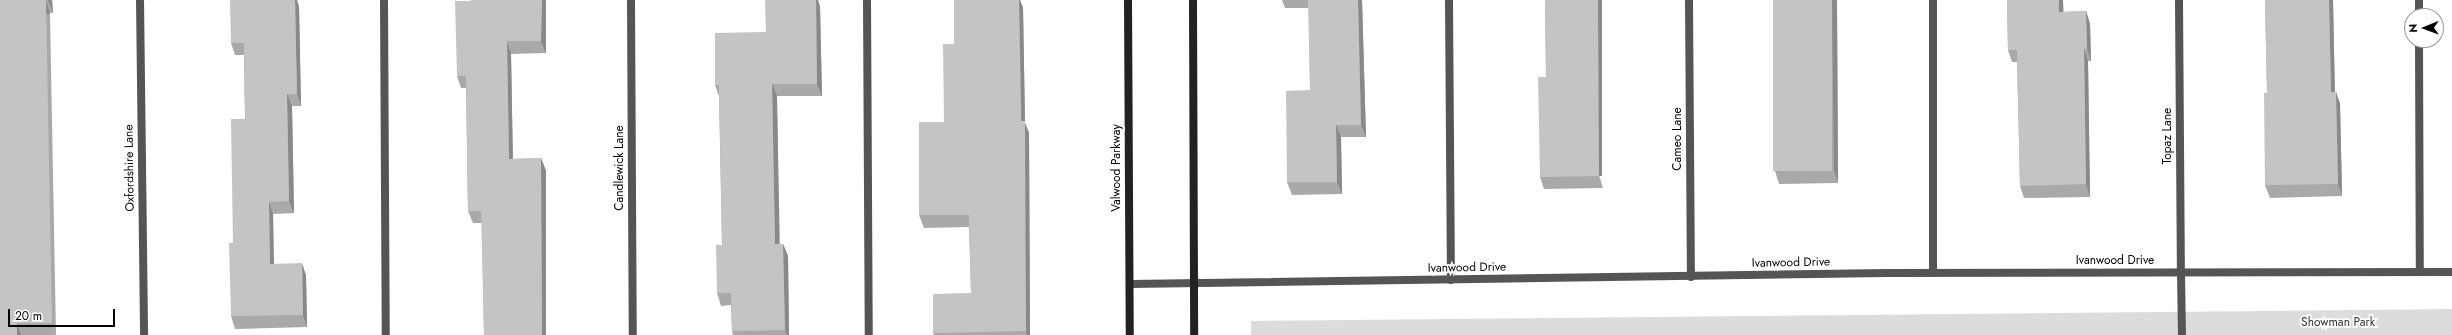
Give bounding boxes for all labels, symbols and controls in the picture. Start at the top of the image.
north arrow [2404,8,2444,48]
text: N [2405,24,2421,33]
street label: Cameo Lane [1671,107,1685,171]
street label: Topaz Lane [2161,108,2175,164]
street label: Oxfordshire Lane [122,124,138,212]
street label: Valwood Parkway [1110,124,1124,212]
street label: Candlewick Lane [613,125,627,211]
street label: Ivanwood Drive [2076,254,2154,268]
street label: Ivanwood Drive [1752,255,1830,271]
street label: Ivanwood Drive [1428,260,1506,276]
scale bar [10,301,117,327]
text: 20 m [15,307,42,325]
park label: Showman Park [2301,316,2375,330]

